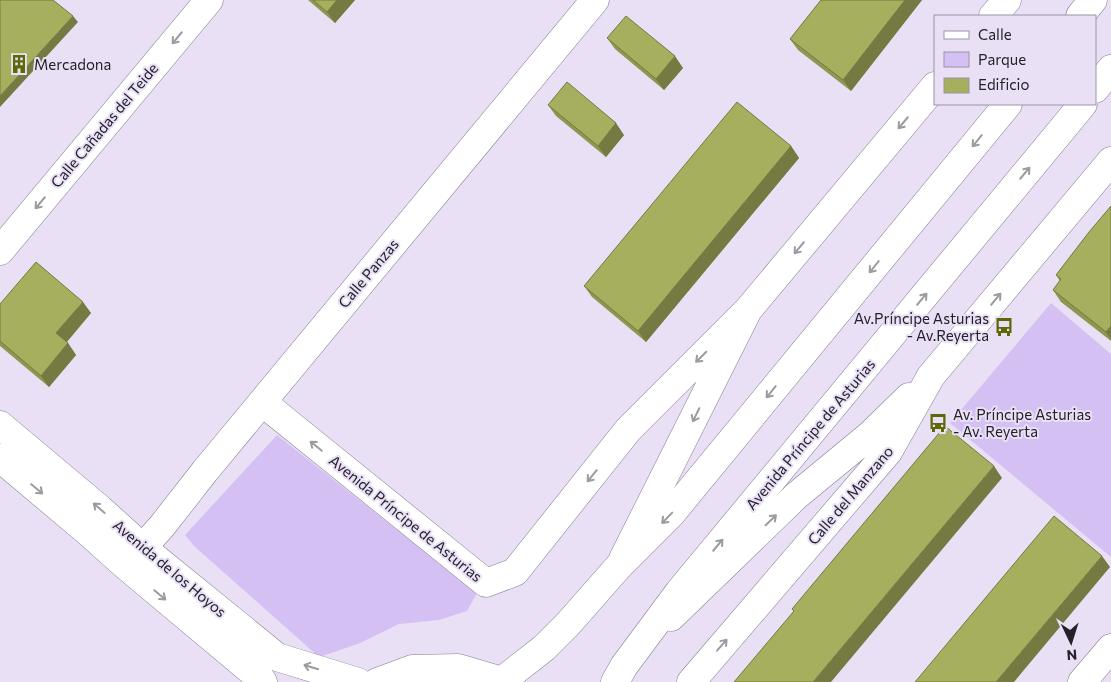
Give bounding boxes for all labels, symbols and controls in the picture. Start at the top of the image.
legend [934,15,1096,105]
text: Calle [978,25,1012,43]
one-way arrow [172,31,183,44]
text: Parque [978,50,1026,68]
building icon: Mercadona [8,53,30,75]
place label: Mercadona [34,55,111,73]
street label: Calle Cañadas del Teide [47,59,162,191]
text: Edificio [978,75,1029,93]
one-way arrow [898,117,909,130]
one-way arrow [971,135,983,148]
one-way arrow [1019,167,1031,180]
one-way arrow [35,196,46,209]
street label: Calle Panzas [334,235,402,311]
one-way arrow [794,241,805,254]
one-way arrow [868,260,879,273]
one-way arrow [916,292,927,305]
one-way arrow [990,293,1001,306]
place label: Av.Príncipe Asturias - Av.Reyerta [854,309,989,344]
bus stop icon: Av.Príncipe Asturias - Av.Reyerta [993,316,1015,338]
one-way arrow [695,350,707,363]
street label: Avenida Príncipe de Asturias [742,355,879,513]
one-way arrow [765,386,776,399]
place label: Av. Príncipe Asturias - Av. Reyerta [953,405,1091,440]
one-way arrow [691,407,701,422]
bus stop icon: Av. Príncipe Asturias - Av. Reyerta [927,412,949,434]
one-way arrow [309,440,322,451]
street label: Calle del Manzano [803,442,897,548]
street label: Avenida Príncipe de Asturias [326,451,486,585]
one-way arrow [586,469,597,482]
one-way arrow [31,483,44,495]
one-way arrow [93,503,106,514]
one-way arrow [661,511,673,524]
one-way arrow [765,514,778,526]
street label: Avenida de los Hoyos [110,516,230,621]
one-way arrow [712,539,723,552]
one-way arrow [154,589,167,601]
north arrow [1046,617,1096,667]
one-way arrow [717,639,728,652]
text: N [1066,647,1078,664]
one-way arrow [303,662,319,672]

